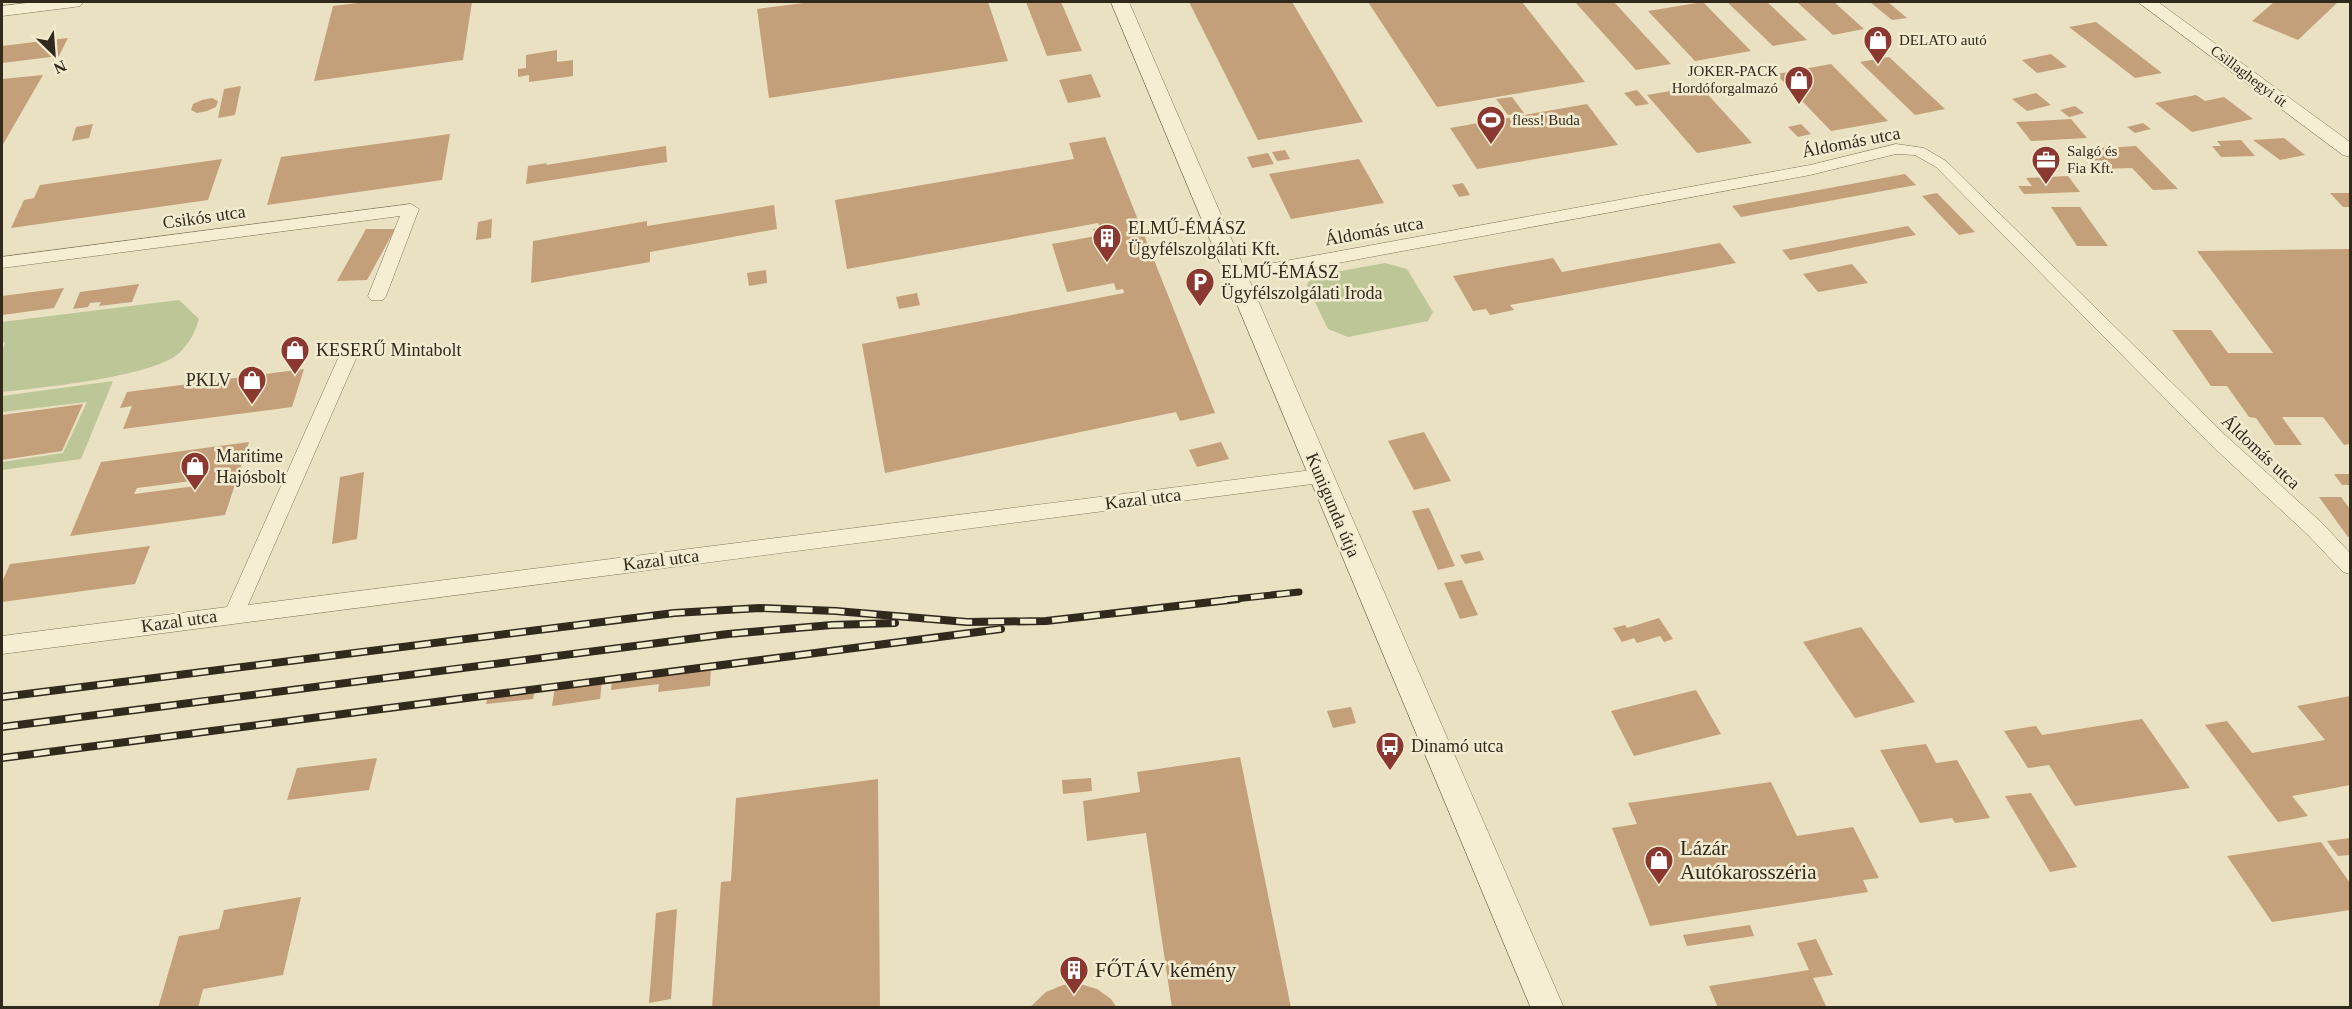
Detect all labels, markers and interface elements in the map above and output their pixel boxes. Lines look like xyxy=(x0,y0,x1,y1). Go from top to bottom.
north arrow xyxy=(24,24,84,84)
shop icon: DELATO autó xyxy=(1862,24,1894,66)
place label: DELATO autó xyxy=(1899,32,1987,48)
street label: Csillaghegyi út xyxy=(2208,42,2291,110)
text: N xyxy=(51,57,69,77)
place label: JOKER-PACK Hordóforgalmazó xyxy=(1672,63,1778,96)
shop icon: JOKER-PACK Hordóforgalmazó xyxy=(1783,64,1815,106)
sports icon: fless! Buda xyxy=(1475,104,1507,146)
place label: fless! Buda xyxy=(1512,112,1580,128)
street label: Áldomás utca xyxy=(1800,122,1902,161)
place label: Salgó és Fia Kft. xyxy=(2067,143,2118,176)
office icon: Salgó és Fia Kft. xyxy=(2030,144,2062,186)
street label: Csikós utca xyxy=(161,201,247,233)
street label: Áldomás utca xyxy=(1323,212,1425,249)
place label: ELMŰ-ÉMÁSZ Ügyfélszolgálati Kft. xyxy=(1128,217,1280,259)
building icon: ELMŰ-ÉMÁSZ Ügyfélszolgálati Kft. xyxy=(1091,222,1123,264)
place label: ELMŰ-ÉMÁSZ Ügyfélszolgálati Iroda xyxy=(1221,261,1382,303)
parking icon: ELMŰ-ÉMÁSZ Ügyfélszolgálati Iroda xyxy=(1184,266,1216,308)
shop icon: KESERŰ Mintabolt xyxy=(279,334,311,376)
place label: KESERŰ Mintabolt xyxy=(316,339,462,360)
shop icon: PKLV xyxy=(236,364,268,406)
place label: PKLV xyxy=(186,370,231,390)
street label: Áldomás utca xyxy=(2218,410,2305,493)
place label: Maritime Hajósbolt xyxy=(216,446,286,487)
shop icon: Maritime Hajósbolt xyxy=(179,450,211,492)
street label: Kunigunda útja xyxy=(1302,450,1364,560)
street label: Kazal utca xyxy=(1104,484,1182,514)
street label: Kazal utca xyxy=(622,545,700,575)
street label: Kazal utca xyxy=(140,606,218,636)
bus stop icon: Dinamó utca xyxy=(1374,730,1406,772)
place label: Dinamó utca xyxy=(1411,736,1503,756)
place label: Lázár Autókarosszéria xyxy=(1680,836,1817,884)
shop icon: Lázár Autókarosszéria xyxy=(1643,844,1675,886)
building icon: FŐTÁV kémény xyxy=(1058,954,1090,996)
place label: FŐTÁV kémény xyxy=(1095,958,1237,982)

